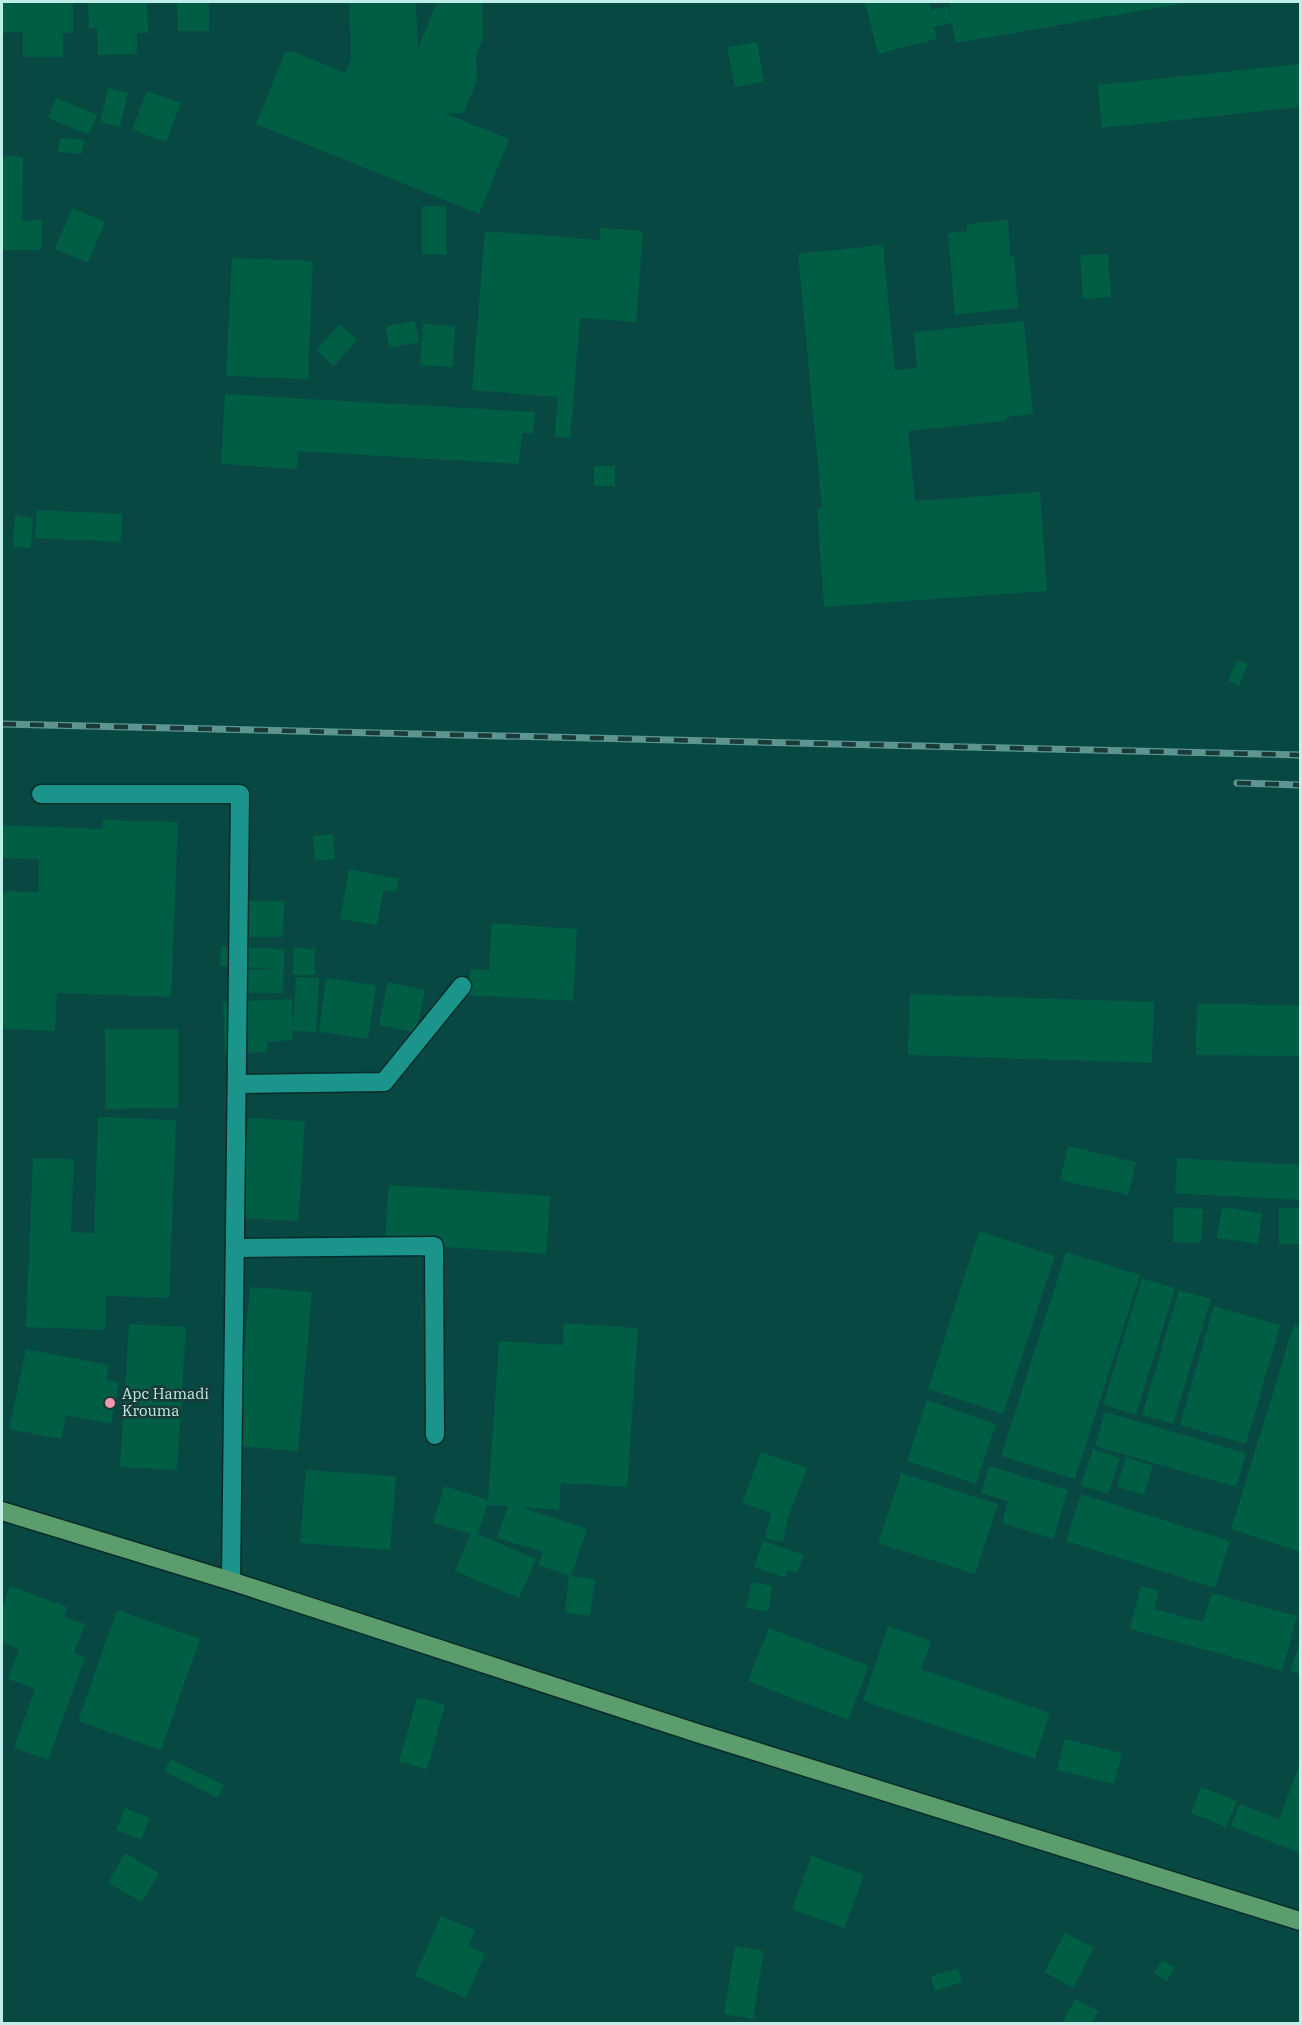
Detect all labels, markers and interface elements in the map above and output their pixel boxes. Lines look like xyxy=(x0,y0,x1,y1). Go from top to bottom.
place label: Apc Hamadi Krouma xyxy=(122,1384,209,1420)
marker: Apc Hamadi Krouma xyxy=(103,1396,117,1410)

